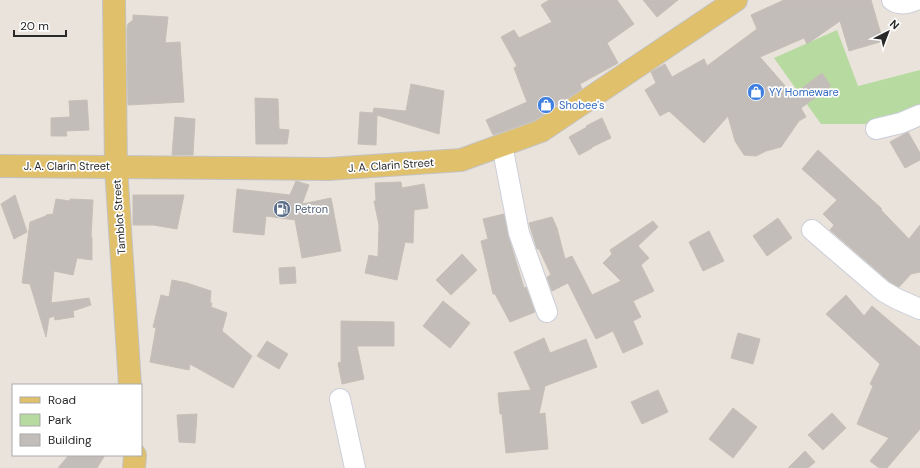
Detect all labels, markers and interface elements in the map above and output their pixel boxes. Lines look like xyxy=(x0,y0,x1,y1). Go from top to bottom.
scale bar xyxy=(14,12,66,38)
north arrow xyxy=(868,12,908,52)
text: N xyxy=(887,17,902,32)
text: 20 m xyxy=(20,18,49,34)
shop icon: YY Homeware xyxy=(746,82,766,102)
place label: YY Homeware xyxy=(769,85,839,99)
shop icon: Shobee's xyxy=(536,95,556,115)
place label: Shobee's xyxy=(559,98,604,112)
street label: J. A. Clarin Street xyxy=(347,155,435,175)
street label: J. A. Clarin Street xyxy=(24,159,110,173)
street label: Tamblot Street xyxy=(109,179,129,255)
fuel station icon: Petron xyxy=(272,199,292,219)
place label: Petron xyxy=(295,202,328,216)
legend xyxy=(12,384,142,456)
text: Road xyxy=(48,392,76,408)
text: Park xyxy=(48,412,72,428)
text: Building xyxy=(48,432,92,448)

